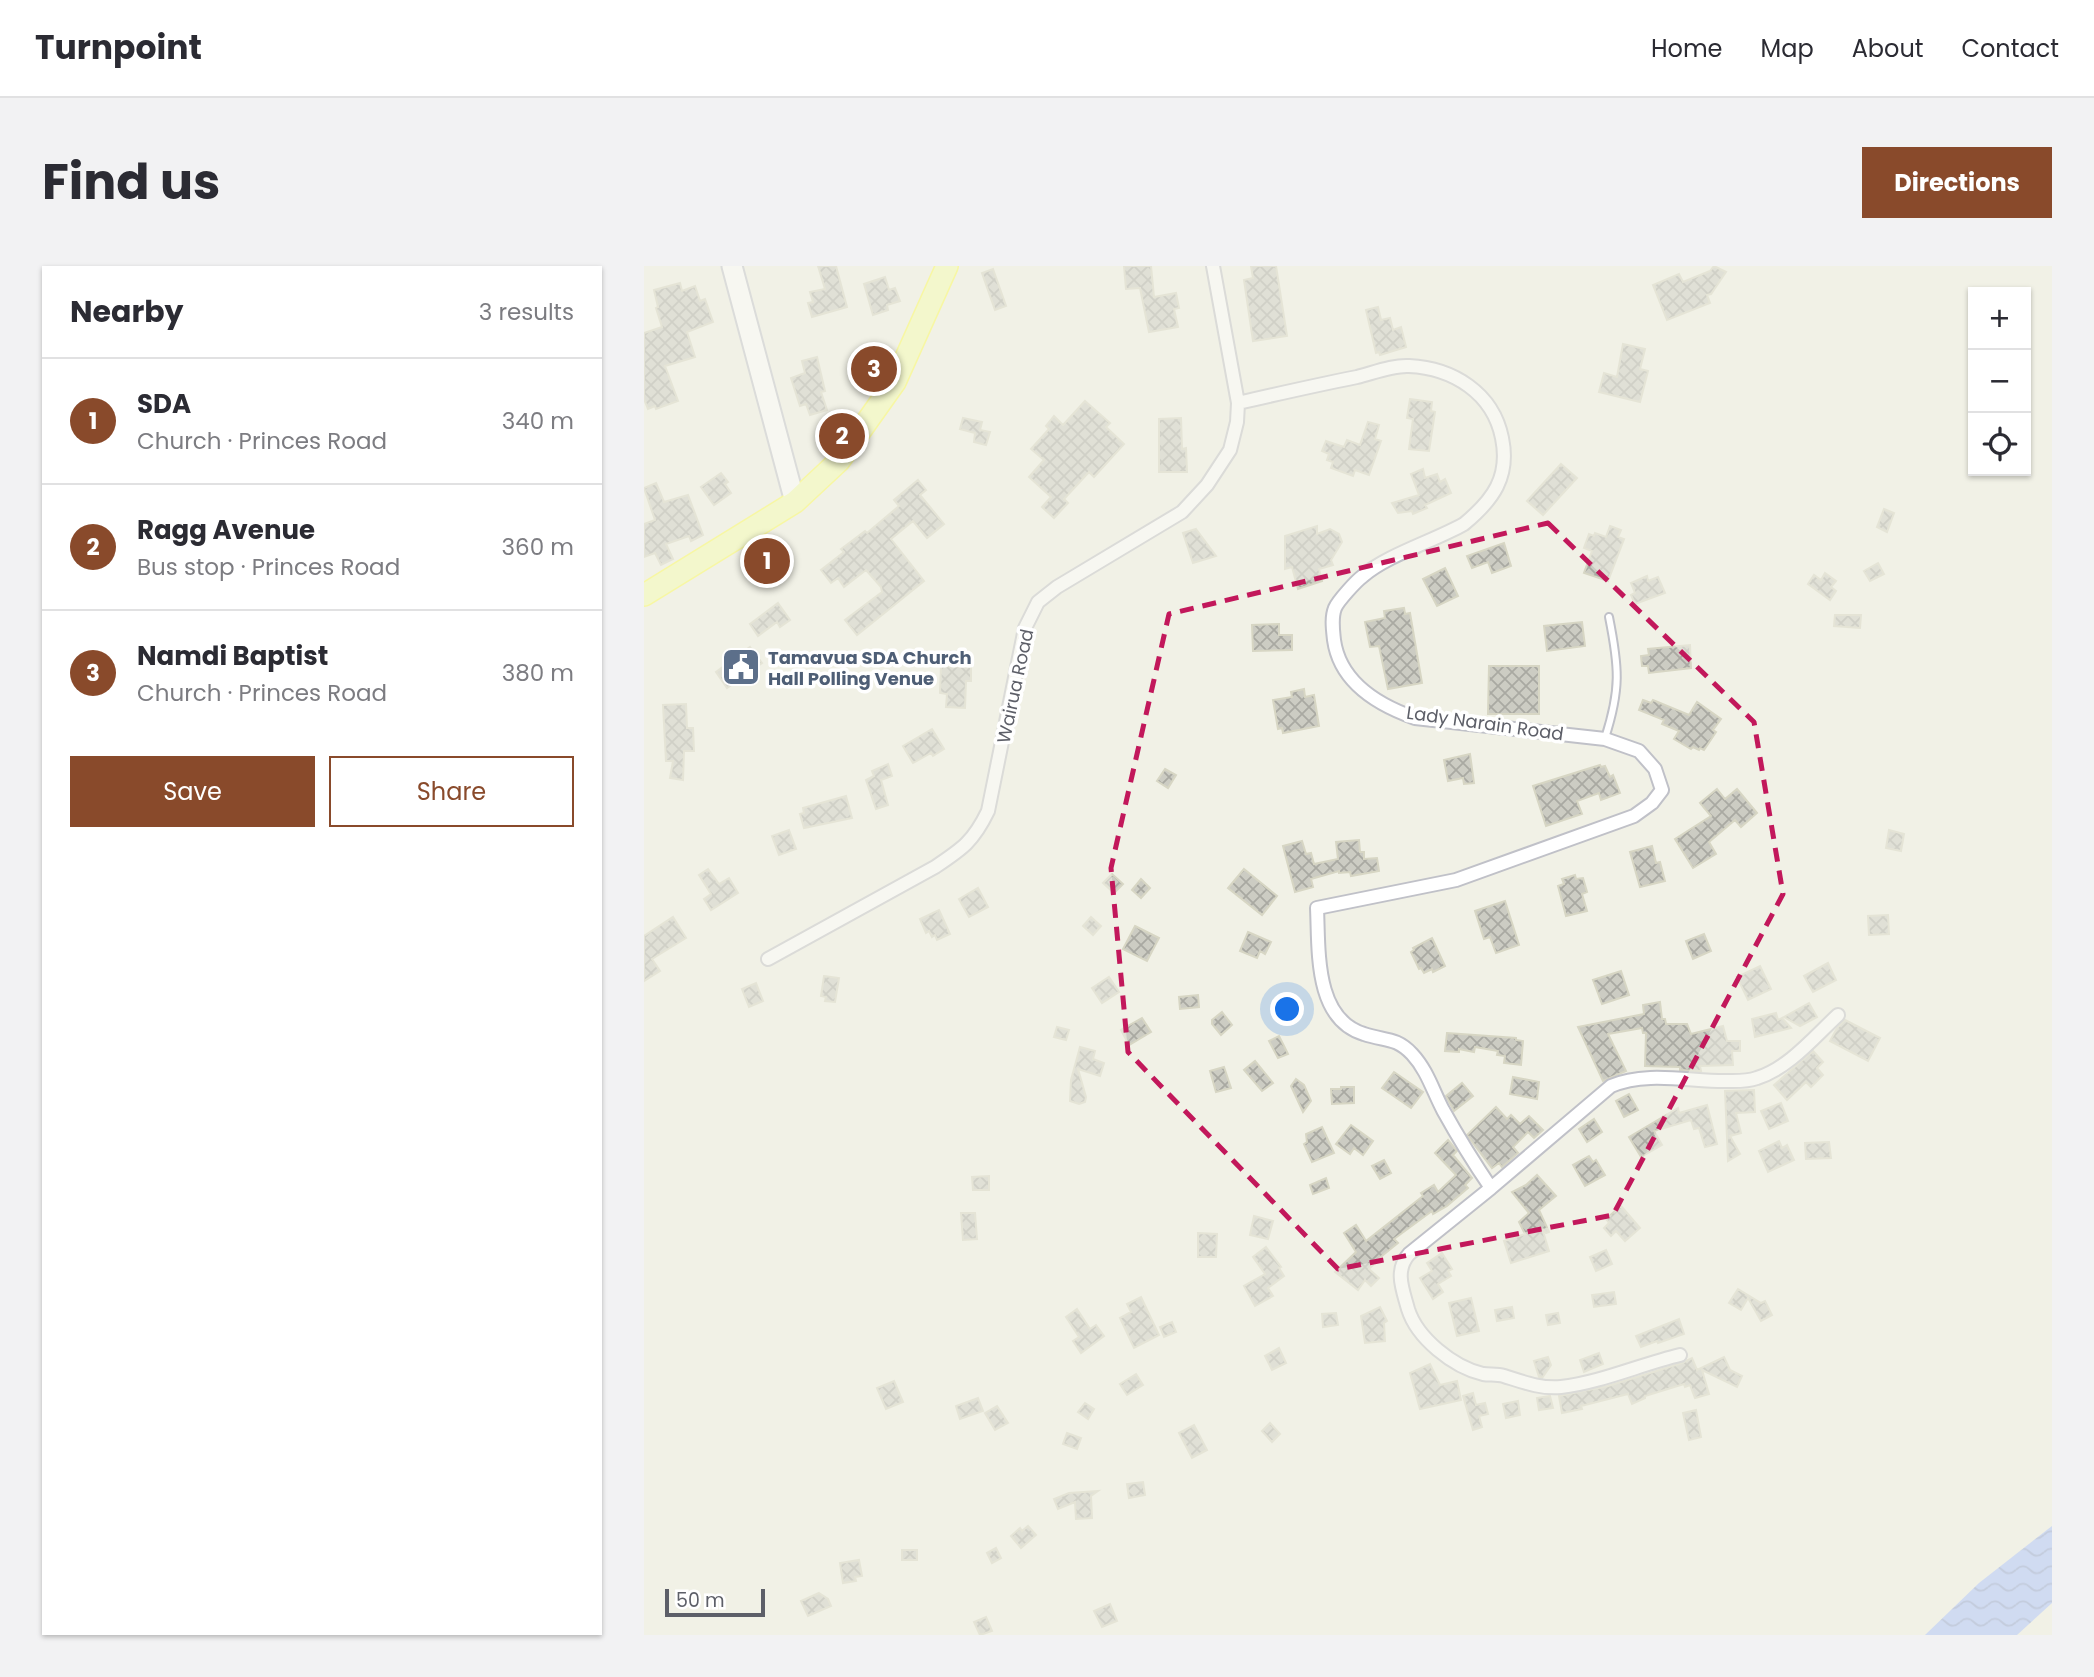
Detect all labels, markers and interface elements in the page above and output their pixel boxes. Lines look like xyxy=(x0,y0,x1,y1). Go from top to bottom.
text: Turnpoint xyxy=(35,24,202,71)
text: Home xyxy=(1651,32,1723,65)
text: Map xyxy=(1761,32,1814,65)
text: About xyxy=(1852,32,1923,65)
text: Contact xyxy=(1961,32,2059,65)
button: Directions xyxy=(1862,147,2052,218)
text: Find us xyxy=(42,148,220,216)
map controls xyxy=(1968,287,2031,476)
button: + xyxy=(1968,287,2031,350)
text: Nearby xyxy=(70,290,184,333)
text: 3 results xyxy=(479,296,574,328)
pin: 3 xyxy=(851,343,897,395)
button: − xyxy=(1968,350,2031,413)
text: SDA xyxy=(137,386,191,422)
text: 1 xyxy=(89,405,97,437)
text: 340 m xyxy=(502,405,574,437)
pin: 2 xyxy=(819,410,865,462)
button: locate xyxy=(1968,413,2031,476)
text: Church · Princes Road xyxy=(137,425,387,457)
text: Ragg Avenue xyxy=(137,512,315,548)
text: 2 xyxy=(86,531,100,563)
text: 360 m xyxy=(502,531,574,563)
pin: 1 xyxy=(744,535,790,587)
text: Bus stop · Princes Road xyxy=(137,551,400,583)
street label: Wairua Road xyxy=(991,627,1039,745)
text: Namdi Baptist xyxy=(137,638,328,674)
place label: Tamavua SDA Church Hall Polling Venue xyxy=(768,645,972,691)
public building icon: Tamavua SDA Church Hall Polling Venue xyxy=(720,646,762,688)
text: 3 xyxy=(86,657,100,689)
text: 380 m xyxy=(502,657,574,689)
text: Church · Princes Road xyxy=(137,677,387,709)
street label: Lady Narain Road xyxy=(1405,700,1565,746)
button: Save xyxy=(70,756,315,827)
button: Share xyxy=(329,756,574,827)
your location xyxy=(1270,992,1304,1026)
scale bar xyxy=(665,1586,765,1618)
text: 50 m xyxy=(676,1587,725,1614)

